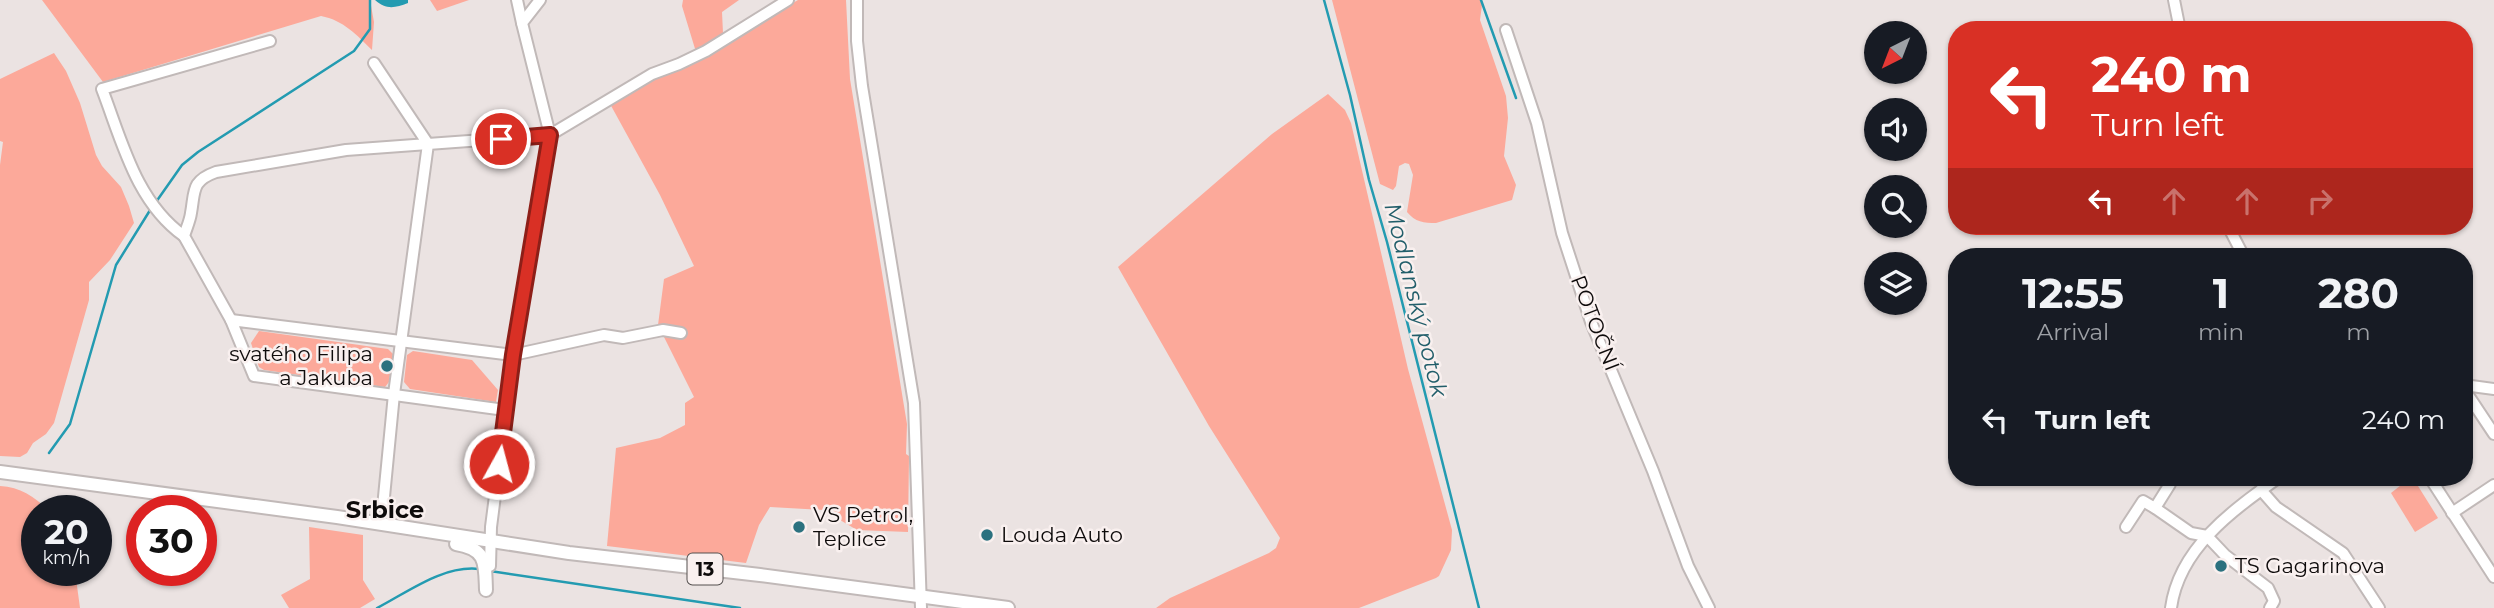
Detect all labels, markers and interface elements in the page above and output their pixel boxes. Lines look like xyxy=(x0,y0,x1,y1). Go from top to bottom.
north arrow xyxy=(1864,21,1927,84)
map controls xyxy=(1864,21,1927,315)
text: 240 m xyxy=(2091,45,2252,104)
icon: left xyxy=(1976,49,2067,140)
button: sound xyxy=(1864,98,1927,161)
text: Turn left xyxy=(2091,105,2225,144)
pin xyxy=(471,109,531,169)
icon: arrive xyxy=(482,120,520,158)
button: search xyxy=(1864,175,1927,238)
icon: left xyxy=(2082,182,2120,220)
icon: ahead xyxy=(2155,182,2193,220)
icon: ahead xyxy=(2228,182,2266,220)
icon: right xyxy=(2301,182,2339,220)
water label: Modlanský potok xyxy=(1378,200,1454,401)
button: layers xyxy=(1864,252,1927,315)
text: 12:55 xyxy=(2022,267,2124,319)
text: 1 xyxy=(2213,267,2229,319)
text: 280 xyxy=(2318,267,2399,319)
street label: POTOČNÍ xyxy=(1566,272,1625,375)
text: Arrival xyxy=(2037,318,2109,346)
text: min xyxy=(2198,318,2244,346)
text: m xyxy=(2346,318,2371,346)
place label: svatého Filipa a Jakuba xyxy=(229,341,373,390)
marker: svatého Filipa a Jakuba xyxy=(379,358,395,374)
icon: left xyxy=(1976,401,2014,439)
text: Turn left xyxy=(2035,404,2151,436)
text: 240 m xyxy=(2362,404,2445,436)
position arrow xyxy=(462,427,536,501)
speed limit sign: 30 xyxy=(126,495,217,586)
district label: Srbice xyxy=(346,495,424,524)
place label: VS Petrol, Teplice xyxy=(813,502,913,551)
text: 20 xyxy=(44,510,89,553)
marker: VS Petrol, Teplice xyxy=(791,519,807,535)
place label: Louda Auto xyxy=(1001,522,1123,547)
marker: Louda Auto xyxy=(979,527,995,543)
text: km/h xyxy=(42,547,91,569)
place label: TS Gagarinova xyxy=(2235,553,2385,578)
road number: 13 xyxy=(688,554,722,584)
marker: TS Gagarinova xyxy=(2213,558,2229,574)

